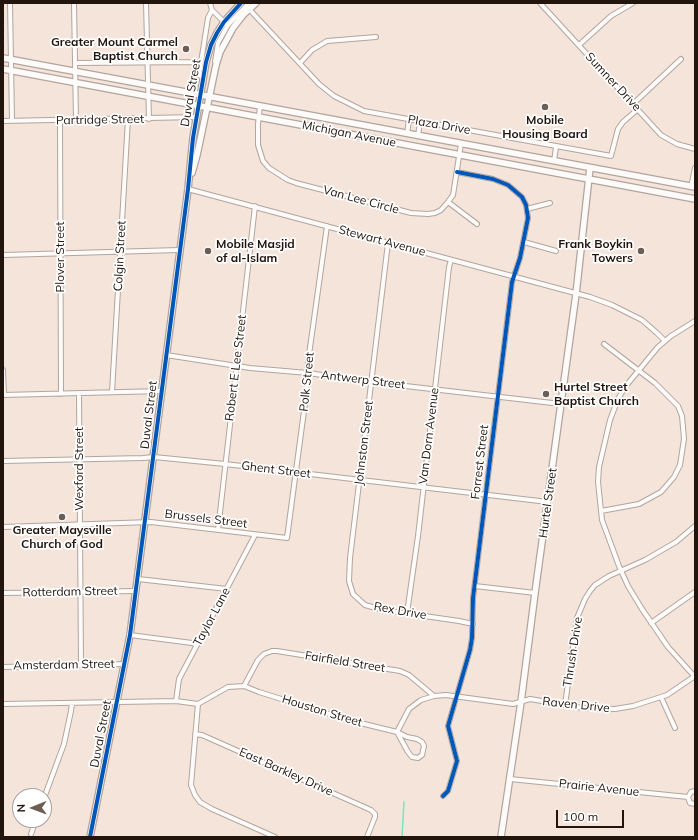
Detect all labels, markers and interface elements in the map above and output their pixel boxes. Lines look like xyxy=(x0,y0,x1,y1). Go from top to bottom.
place label: Greater Mount Carmel Baptist Church xyxy=(51,35,178,63)
marker: Greater Mount Carmel Baptist Church xyxy=(181,44,191,54)
street label: Sumner Drive xyxy=(582,50,644,114)
street label: Duval Street xyxy=(178,58,204,128)
marker: Mobile Housing Board xyxy=(540,102,550,112)
street label: Partridge Street xyxy=(56,112,144,128)
street label: Plaza Drive xyxy=(407,112,471,138)
place label: Mobile Housing Board xyxy=(502,113,588,141)
street label: Michigan Avenue xyxy=(301,118,397,150)
street label: Van Lee Circle xyxy=(321,183,401,217)
street label: Colgin Street xyxy=(111,220,129,292)
street label: Plover Street xyxy=(53,222,67,292)
street label: Stewart Avenue xyxy=(337,222,427,260)
place label: Mobile Masjid of al-Islam xyxy=(216,237,295,265)
place label: Frank Boykin Towers xyxy=(558,237,633,265)
marker: Mobile Masjid of al-Islam xyxy=(203,246,213,256)
marker: Frank Boykin Towers xyxy=(636,246,646,256)
street label: Robert E Lee Street xyxy=(222,314,250,422)
street label: Polk Street xyxy=(297,352,317,412)
street label: Antwerp Street xyxy=(320,368,406,392)
street label: Duval Street xyxy=(138,380,160,450)
place label: Hurtel Street Baptist Church xyxy=(554,380,639,408)
street label: Van Dorn Avenue xyxy=(416,387,442,485)
marker: Hurtel Street Baptist Church xyxy=(541,389,551,399)
street label: Johnston Street xyxy=(352,400,376,486)
street label: Forrest Street xyxy=(468,424,492,500)
street label: Wexford Street xyxy=(72,427,86,511)
street label: Ghent Street xyxy=(240,459,312,481)
street label: Hurtel Street xyxy=(536,467,560,539)
street label: Brussels Street xyxy=(164,507,248,531)
marker: Greater Maysville Church of God xyxy=(57,512,67,522)
place label: Greater Maysville Church of God xyxy=(12,523,112,551)
street label: Rotterdam Street xyxy=(22,584,118,600)
street label: Taylor Lane xyxy=(191,585,233,649)
street label: Rex Drive xyxy=(373,599,427,623)
street label: Thrush Drive xyxy=(560,616,586,688)
street label: Fairfield Street xyxy=(304,649,386,675)
street label: Amsterdam Street xyxy=(13,657,115,673)
street label: Houston Street xyxy=(280,692,364,730)
street label: Raven Drive xyxy=(542,694,610,716)
street label: Duval Street xyxy=(87,699,115,769)
street label: East Barkley Drive xyxy=(237,745,335,799)
street label: Prairie Avenue xyxy=(558,777,640,799)
north arrow xyxy=(12,788,52,828)
scale bar xyxy=(558,802,626,828)
text: N xyxy=(14,804,28,812)
text: 100 m xyxy=(563,809,598,824)

